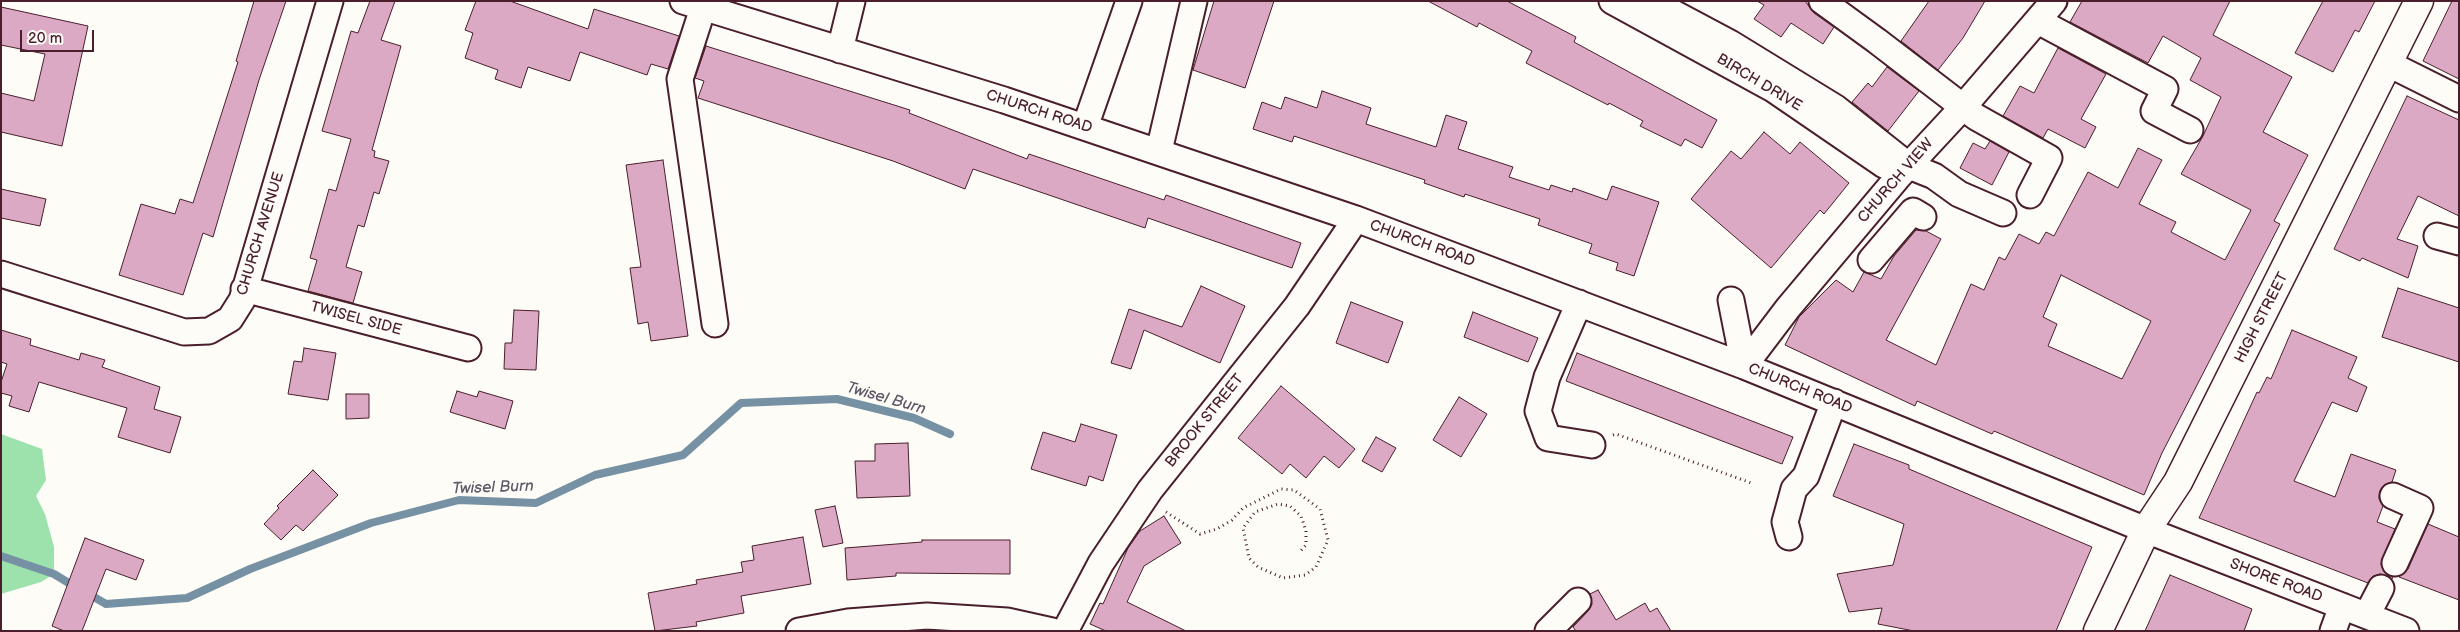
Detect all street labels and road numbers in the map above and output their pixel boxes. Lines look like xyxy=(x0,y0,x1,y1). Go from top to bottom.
street label: BIRCH DRIVE xyxy=(1713,50,1805,116)
street label: CHURCH ROAD xyxy=(984,86,1094,138)
street label: CHURCH VIEW xyxy=(1854,135,1938,227)
street label: CHURCH AVENUE xyxy=(234,170,288,298)
street label: CHURCH ROAD xyxy=(1367,217,1477,271)
street label: HIGH STREET xyxy=(2231,270,2293,366)
street label: TWISEL SIDE xyxy=(309,298,403,340)
street label: CHURCH ROAD xyxy=(1745,360,1855,418)
street label: BROOK STREET xyxy=(1162,371,1248,471)
street label: SHORE ROAD xyxy=(2227,555,2325,607)

